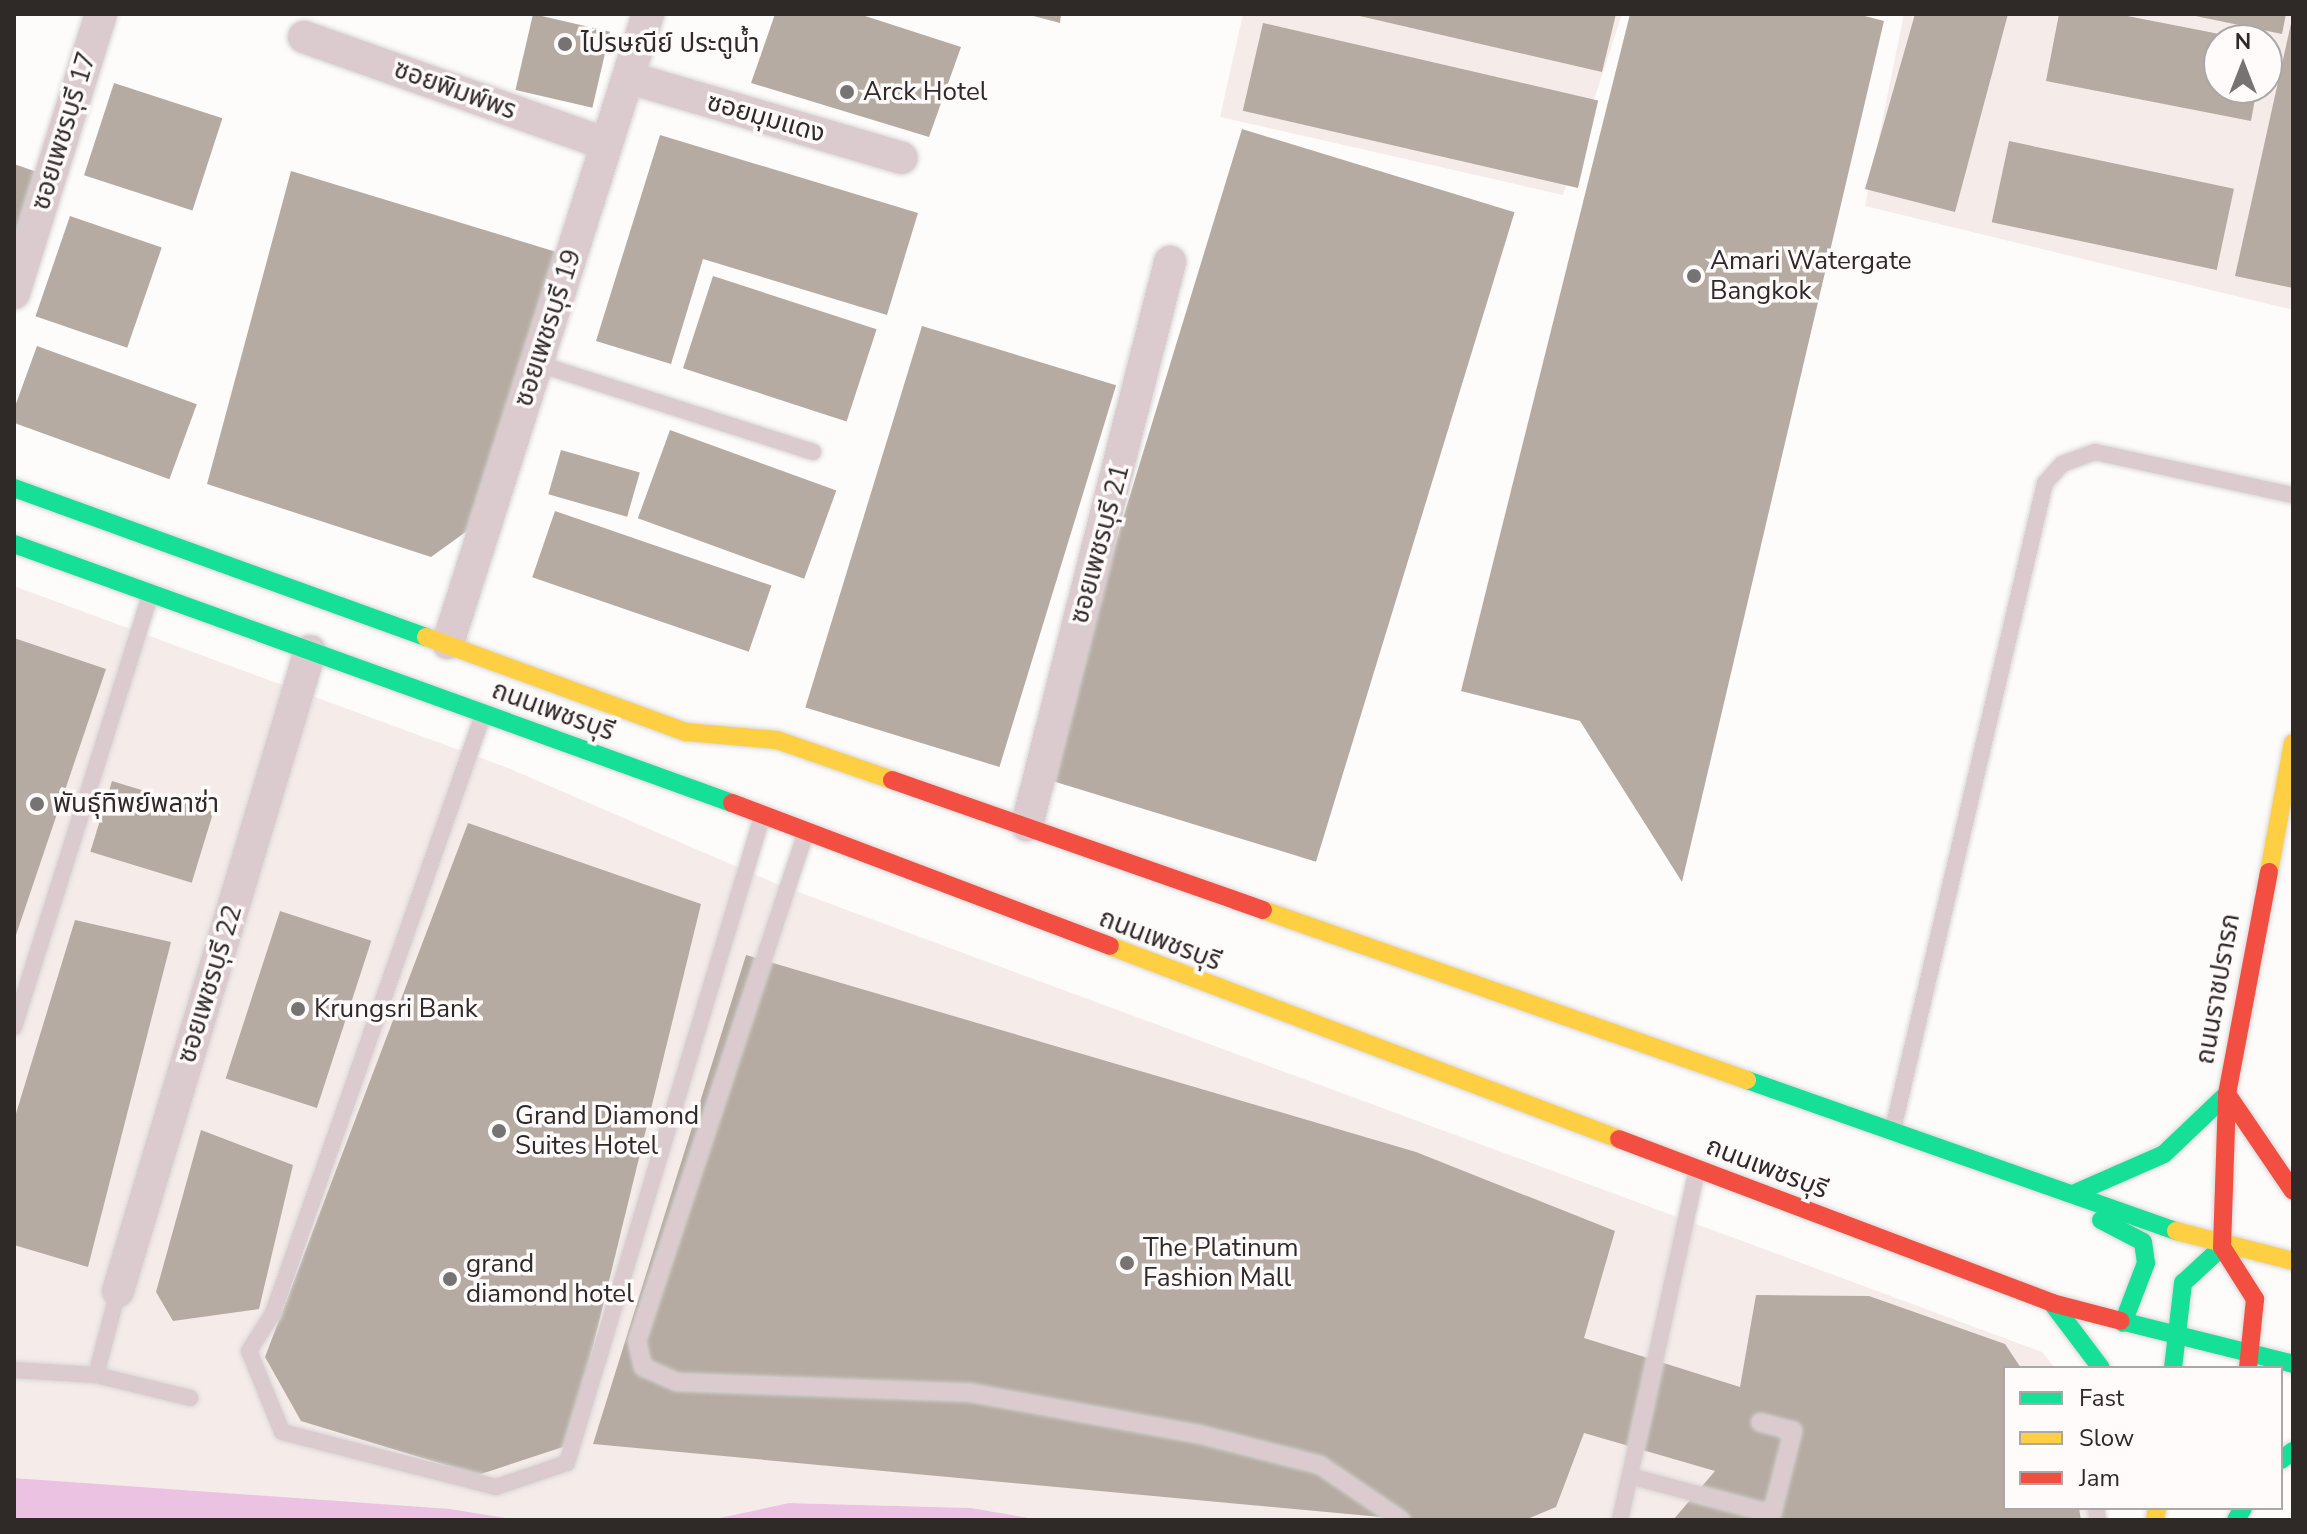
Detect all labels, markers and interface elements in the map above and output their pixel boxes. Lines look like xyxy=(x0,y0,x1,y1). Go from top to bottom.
north arrow xyxy=(2203,24,2283,104)
text: N xyxy=(2235,27,2251,57)
place label: ไปรษณีย์ ประตูน้ำ xyxy=(581,28,760,60)
marker: ไปรษณีย์ ประตูน้ำ xyxy=(556,35,574,53)
street label: ซอยเพชรบุรี 17 xyxy=(25,48,103,214)
street label: ซอยพิมพ์พร xyxy=(390,54,520,126)
place label: Arck Hotel xyxy=(863,76,987,108)
marker: Arck Hotel xyxy=(838,83,856,101)
street label: ซอยมุมแดง xyxy=(703,86,829,150)
place label: Amari Watergate Bangkok xyxy=(1710,245,1912,306)
street label: ซอยเพชรบุรี 19 xyxy=(508,246,588,410)
marker: Amari Watergate Bangkok xyxy=(1685,267,1703,285)
street label: ซอยเพชรบุรี 21 xyxy=(1064,461,1136,627)
street label: ถนนเพชรบุรี xyxy=(487,674,619,748)
place label: พันธุ์ทิพย์พลาซ่า xyxy=(53,788,219,820)
marker: พันธุ์ทิพย์พลาซ่า xyxy=(28,795,46,813)
street label: ซอยเพชรบุรี 22 xyxy=(171,901,249,1067)
street label: ถนนเพชรบุรี xyxy=(1095,902,1225,978)
street label: ถนนราชปรารภ xyxy=(2189,911,2247,1067)
place label: Krungsri Bank xyxy=(314,993,478,1025)
marker: Krungsri Bank xyxy=(289,1000,307,1018)
place label: Grand Diamond Suites Hotel xyxy=(515,1100,699,1162)
marker: Grand Diamond Suites Hotel xyxy=(490,1122,508,1140)
street label: ถนนเพชรบุรี xyxy=(1702,1130,1832,1206)
place label: The Platinum Fashion Mall xyxy=(1143,1232,1299,1294)
place label: grand diamond hotel xyxy=(466,1248,634,1310)
marker: The Platinum Fashion Mall xyxy=(1118,1254,1136,1272)
marker: grand diamond hotel xyxy=(441,1270,459,1288)
legend xyxy=(2003,1366,2283,1510)
text: Fast xyxy=(2079,1382,2124,1414)
text: Slow xyxy=(2079,1422,2134,1454)
text: Jam xyxy=(2079,1462,2120,1494)

